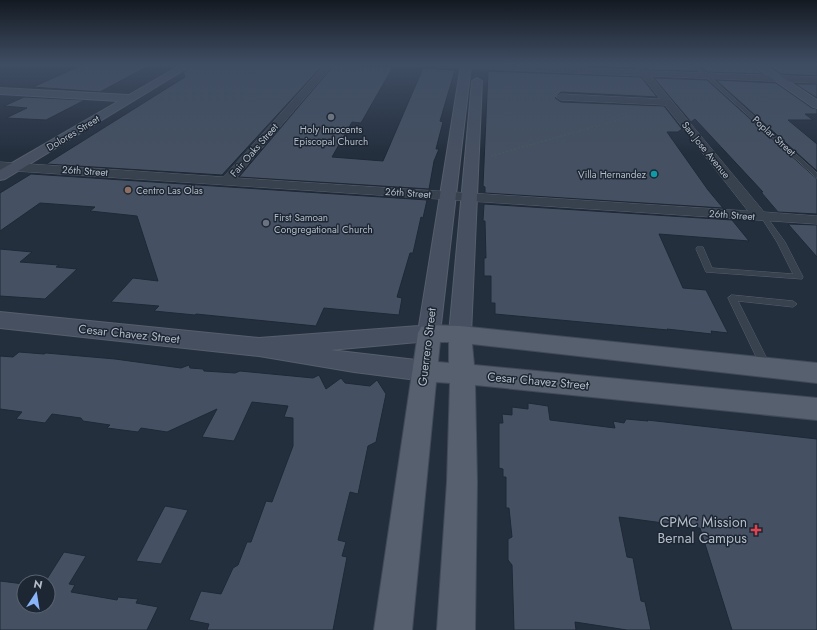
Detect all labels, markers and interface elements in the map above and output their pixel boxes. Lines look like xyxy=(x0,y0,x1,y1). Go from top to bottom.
street label: Dolores Street xyxy=(44,111,103,155)
marker: Holy Innocents Episcopal Church xyxy=(326,112,336,122)
street label: Poplar Street xyxy=(749,112,799,160)
street label: San Jose Avenue xyxy=(678,118,734,182)
street label: Fair Oaks Street xyxy=(227,120,282,180)
place label: Holy Innocents Episcopal Church xyxy=(294,122,368,149)
street label: 26th Street xyxy=(62,162,109,180)
place label: Villa Hernandez xyxy=(578,167,646,182)
marker: Villa Hernandez xyxy=(649,169,659,179)
place label: Centro Las Olas xyxy=(136,183,203,198)
street label: 26th Street xyxy=(385,184,432,202)
marker: Centro Las Olas xyxy=(123,185,133,195)
street label: 26th Street xyxy=(709,206,756,224)
place label: First Samoan Congregational Church xyxy=(274,210,373,237)
marker: First Samoan Congregational Church xyxy=(261,218,271,228)
street label: Guerrero Street xyxy=(413,307,441,387)
street label: Cesar Chavez Street xyxy=(77,320,181,348)
street label: Cesar Chavez Street xyxy=(487,368,590,394)
place label: CPMC Mission Bernal Campus xyxy=(657,512,747,548)
marker: CPMC Mission Bernal Campus xyxy=(750,524,762,536)
north arrow xyxy=(16,574,56,614)
text: N xyxy=(32,575,44,593)

